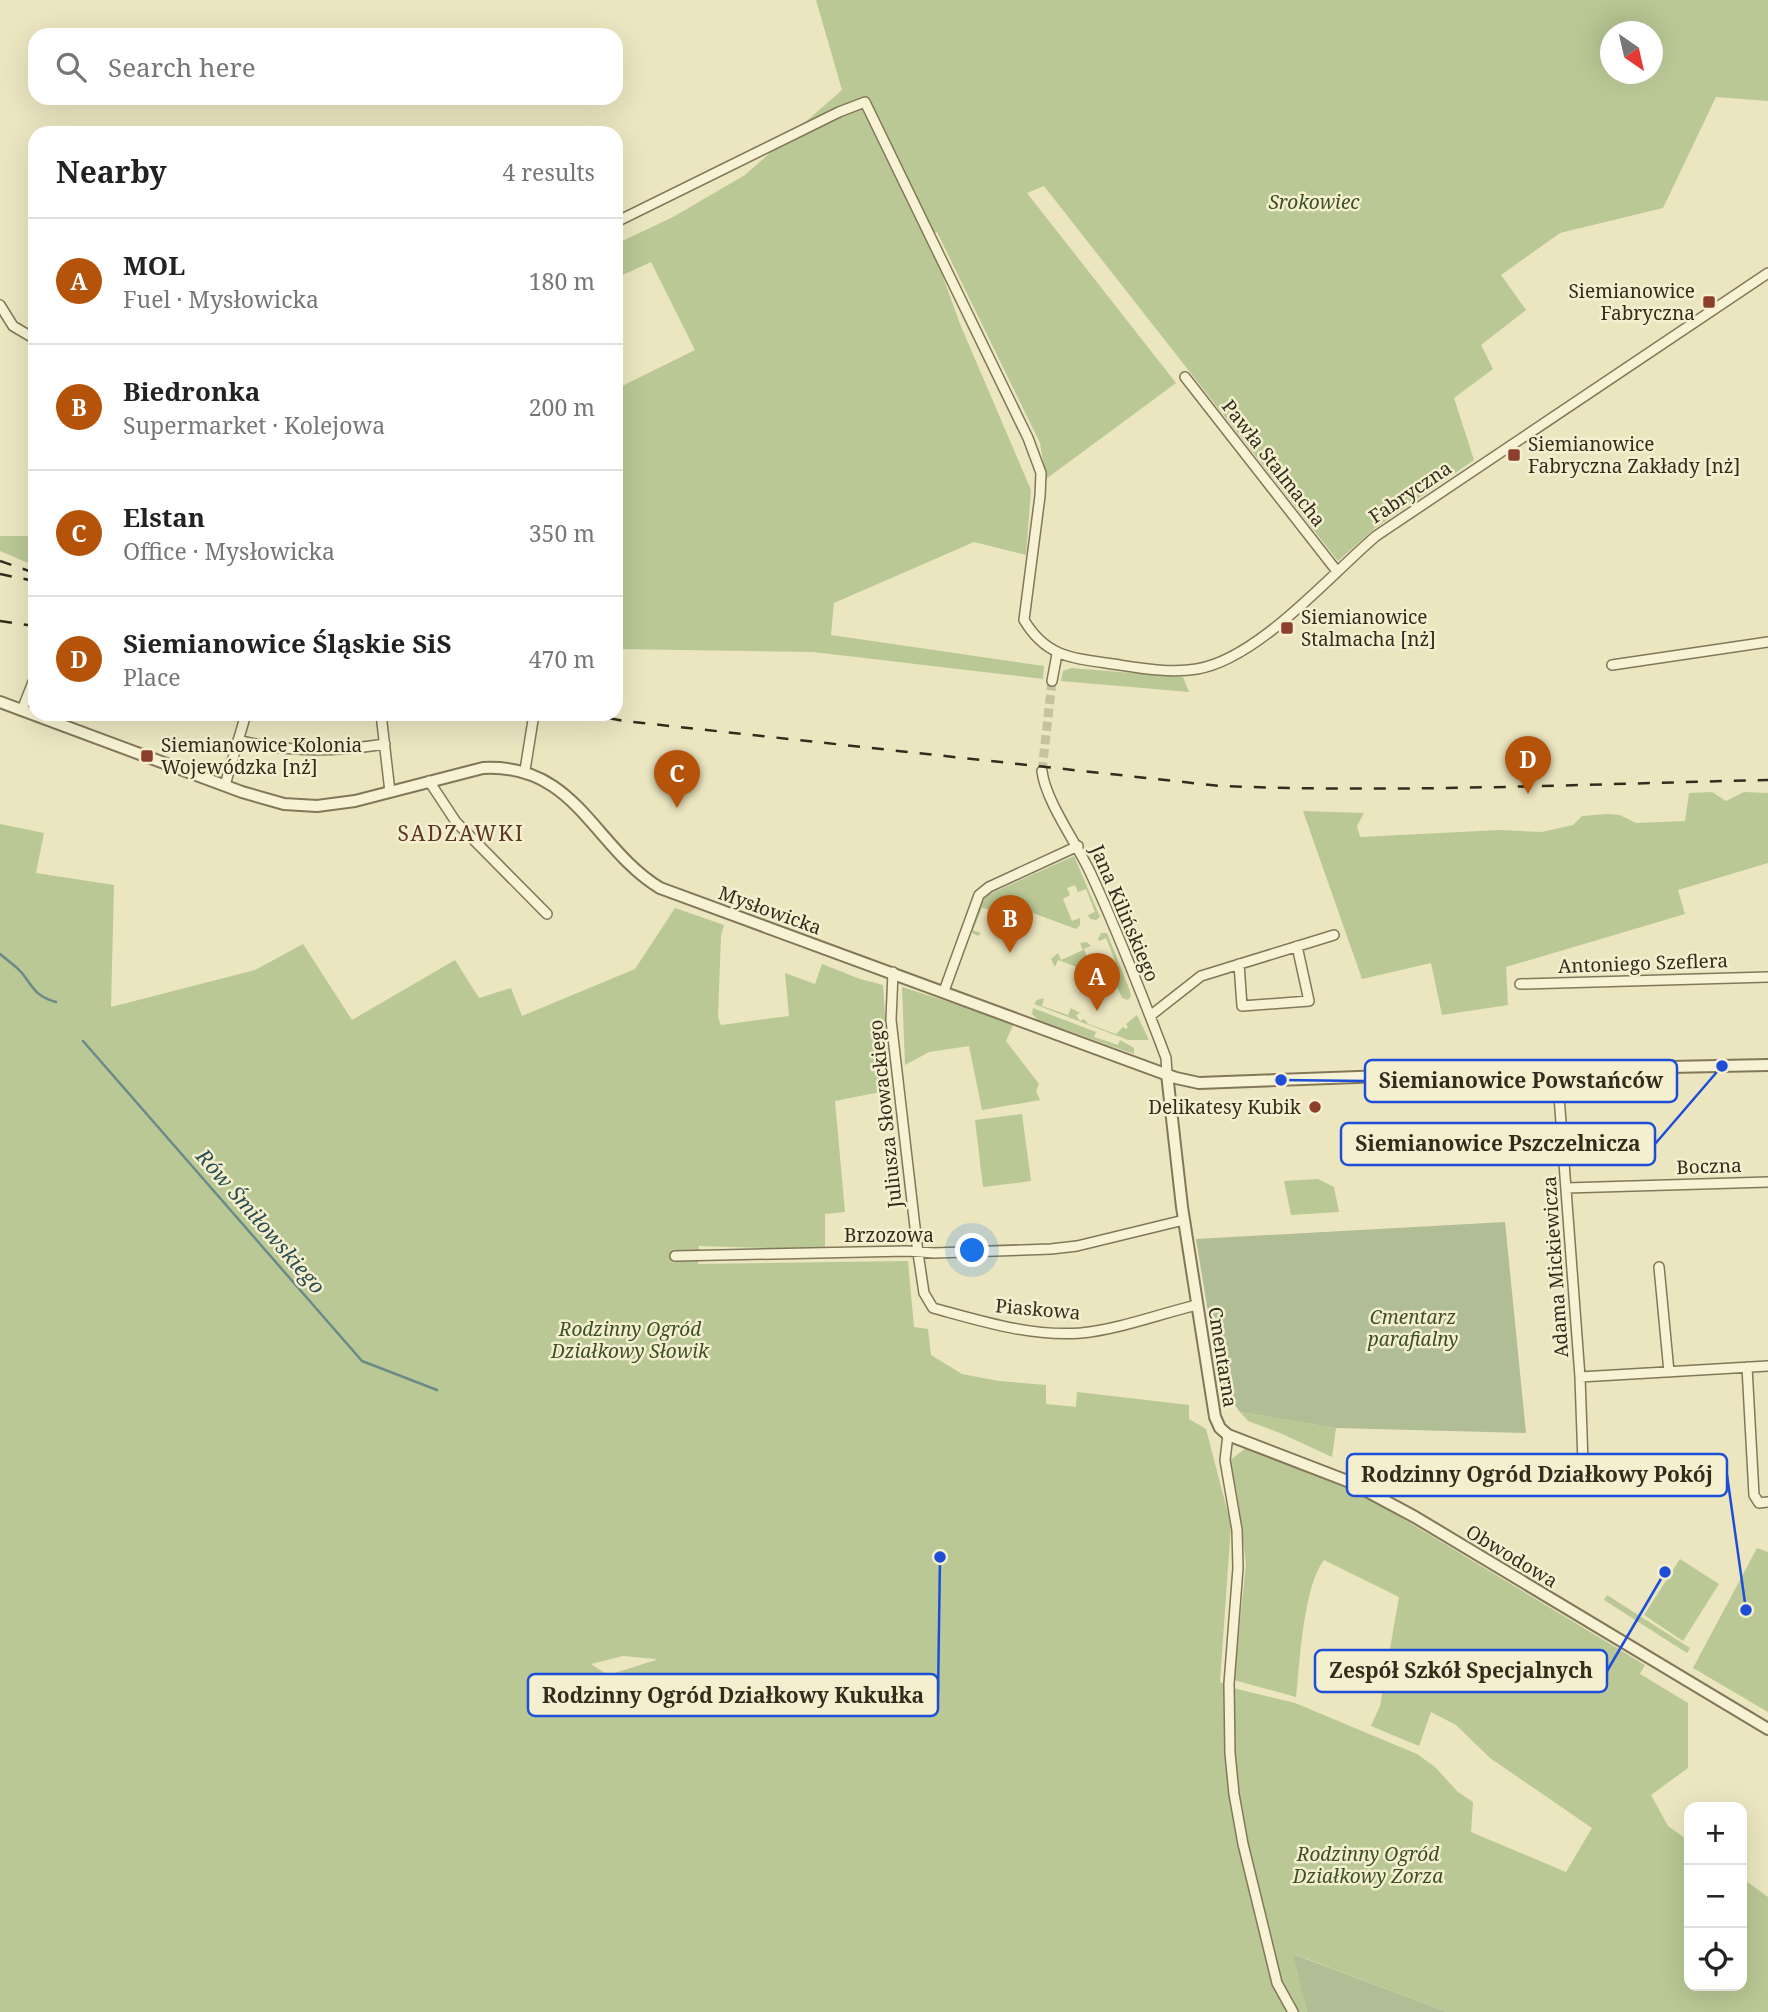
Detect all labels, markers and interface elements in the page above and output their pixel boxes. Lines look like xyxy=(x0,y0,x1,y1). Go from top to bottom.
north arrow xyxy=(1600,21,1663,84)
search box xyxy=(28,28,623,105)
icon: search xyxy=(52,48,90,86)
text: Search here xyxy=(108,49,256,85)
text: Nearby xyxy=(56,151,167,192)
text: 4 results xyxy=(502,156,595,188)
park label: Srokowiec xyxy=(1268,189,1360,215)
text: MOL xyxy=(123,247,185,283)
text: A xyxy=(70,265,88,297)
text: 180 m xyxy=(529,265,595,297)
place label: Siemianowice Fabryczna xyxy=(1568,278,1695,326)
text: Fuel · Mysłowicka xyxy=(123,283,319,315)
marker: Siemianowice Fabryczna xyxy=(1701,294,1717,310)
text: Biedronka xyxy=(123,373,260,409)
text: B xyxy=(71,391,87,423)
text: 200 m xyxy=(529,391,595,423)
street label: Pawła Stalmacha xyxy=(1216,394,1332,532)
text: Supermarket · Kolejowa xyxy=(123,409,385,441)
place label: Siemianowice Fabryczna Zakłady [nż] xyxy=(1528,431,1740,479)
marker: Siemianowice Fabryczna Zakłady [nż] xyxy=(1506,447,1522,463)
street label: Fabryczna xyxy=(1364,455,1456,529)
text: Elstan xyxy=(123,499,205,535)
text: C xyxy=(71,517,87,549)
text: 350 m xyxy=(529,517,595,549)
text: Office · Mysłowicka xyxy=(123,535,335,567)
place label: Siemianowice Stalmacha [nż] xyxy=(1301,604,1436,652)
marker: Siemianowice Stalmacha [nż] xyxy=(1279,620,1295,636)
text: Siemianowice Śląskie SiS xyxy=(123,625,451,661)
text: D xyxy=(70,643,88,675)
text: 470 m xyxy=(529,643,595,675)
text: Place xyxy=(123,661,181,693)
place label: Siemianowice Kolonia Wojewódzka [nż] xyxy=(161,732,362,780)
pin: D xyxy=(1505,736,1551,794)
marker: Siemianowice Kolonia Wojewódzka [nż] xyxy=(139,748,155,764)
pin: C xyxy=(654,750,700,808)
district label: SADZAWKI xyxy=(397,819,525,847)
street label: Jana Kilińskiego xyxy=(1084,840,1166,985)
street label: Mysłowicka xyxy=(715,879,825,941)
pin: B xyxy=(987,895,1033,953)
street label: Antoniego Szeflera xyxy=(1558,947,1728,979)
pin: A xyxy=(1074,953,1120,1011)
street label: Juliusza Słowackiego xyxy=(862,1019,908,1210)
callout: Siemianowice Powstańców xyxy=(1365,1060,1677,1102)
text: Siemianowice Powstańców xyxy=(1379,1066,1663,1094)
place label: Delikatesy Kubik xyxy=(1148,1094,1302,1120)
marker: Delikatesy Kubik xyxy=(1307,1099,1323,1115)
callout: Siemianowice Pszczelnicza xyxy=(1341,1123,1655,1165)
text: Siemianowice Pszczelnicza xyxy=(1355,1129,1641,1157)
water label: Rów Śmiłowskiego xyxy=(190,1142,332,1299)
street label: Boczna xyxy=(1676,1152,1742,1180)
street label: Adama Mickiewicza xyxy=(1536,1175,1574,1359)
street label: Brzozowa xyxy=(844,1222,934,1248)
your location xyxy=(955,1233,989,1267)
street label: Piaskowa xyxy=(994,1292,1082,1326)
park label: Cmentarz parafialny xyxy=(1367,1304,1458,1352)
street label: Cmentarna xyxy=(1202,1305,1244,1409)
park label: Rodzinny Ogród Działkowy Słowik xyxy=(550,1316,710,1364)
callout: Rodzinny Ogród Działkowy Pokój xyxy=(1347,1454,1727,1496)
text: Rodzinny Ogród Działkowy Pokój xyxy=(1361,1460,1713,1488)
street label: Obwodowa xyxy=(1461,1518,1563,1594)
callout: Zespół Szkół Specjalnych xyxy=(1315,1650,1607,1692)
text: Zespół Szkół Specjalnych xyxy=(1329,1656,1593,1684)
callout: Rodzinny Ogród Działkowy Kukułka xyxy=(528,1674,938,1716)
text: Rodzinny Ogród Działkowy Kukułka xyxy=(542,1681,924,1709)
map controls xyxy=(1684,1802,1747,1991)
button: + xyxy=(1684,1802,1747,1865)
park label: Rodzinny Ogród Działkowy Zorza xyxy=(1292,1841,1443,1889)
button: − xyxy=(1684,1865,1747,1928)
button: locate xyxy=(1684,1928,1747,1991)

